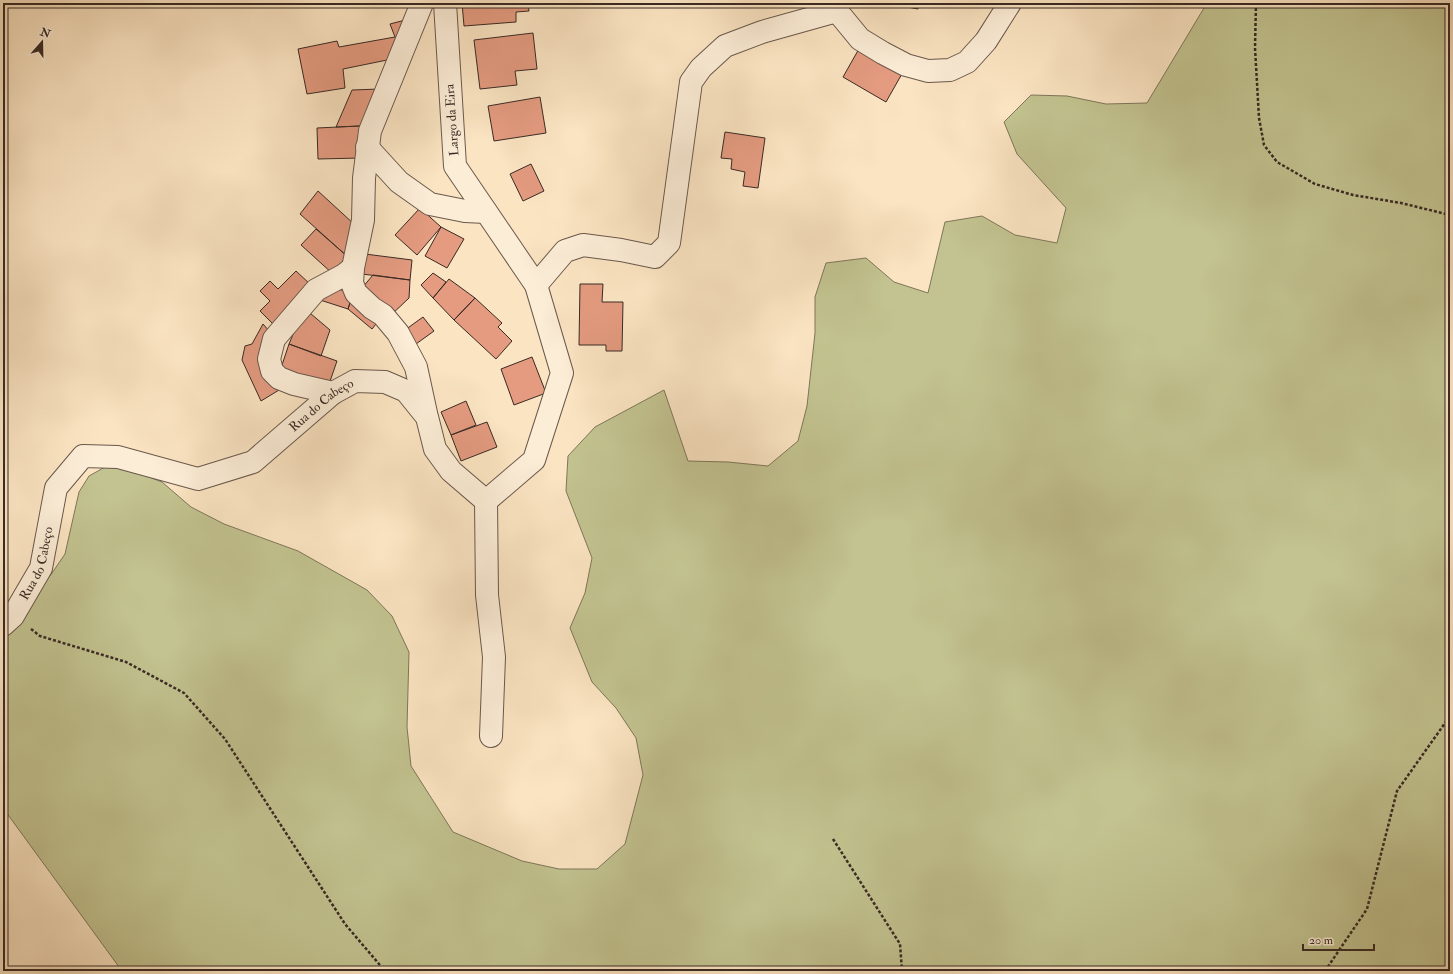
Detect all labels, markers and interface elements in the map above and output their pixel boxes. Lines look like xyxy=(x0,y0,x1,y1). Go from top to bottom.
north arrow xyxy=(22,22,62,62)
text: N xyxy=(37,25,53,41)
street label: Largo da Eira xyxy=(441,83,463,157)
street label: Rua do Cabeço xyxy=(286,375,356,435)
street label: Rua do Cabeço xyxy=(16,525,57,603)
scale bar xyxy=(1303,926,1374,952)
text: 20 m xyxy=(1309,933,1334,948)

